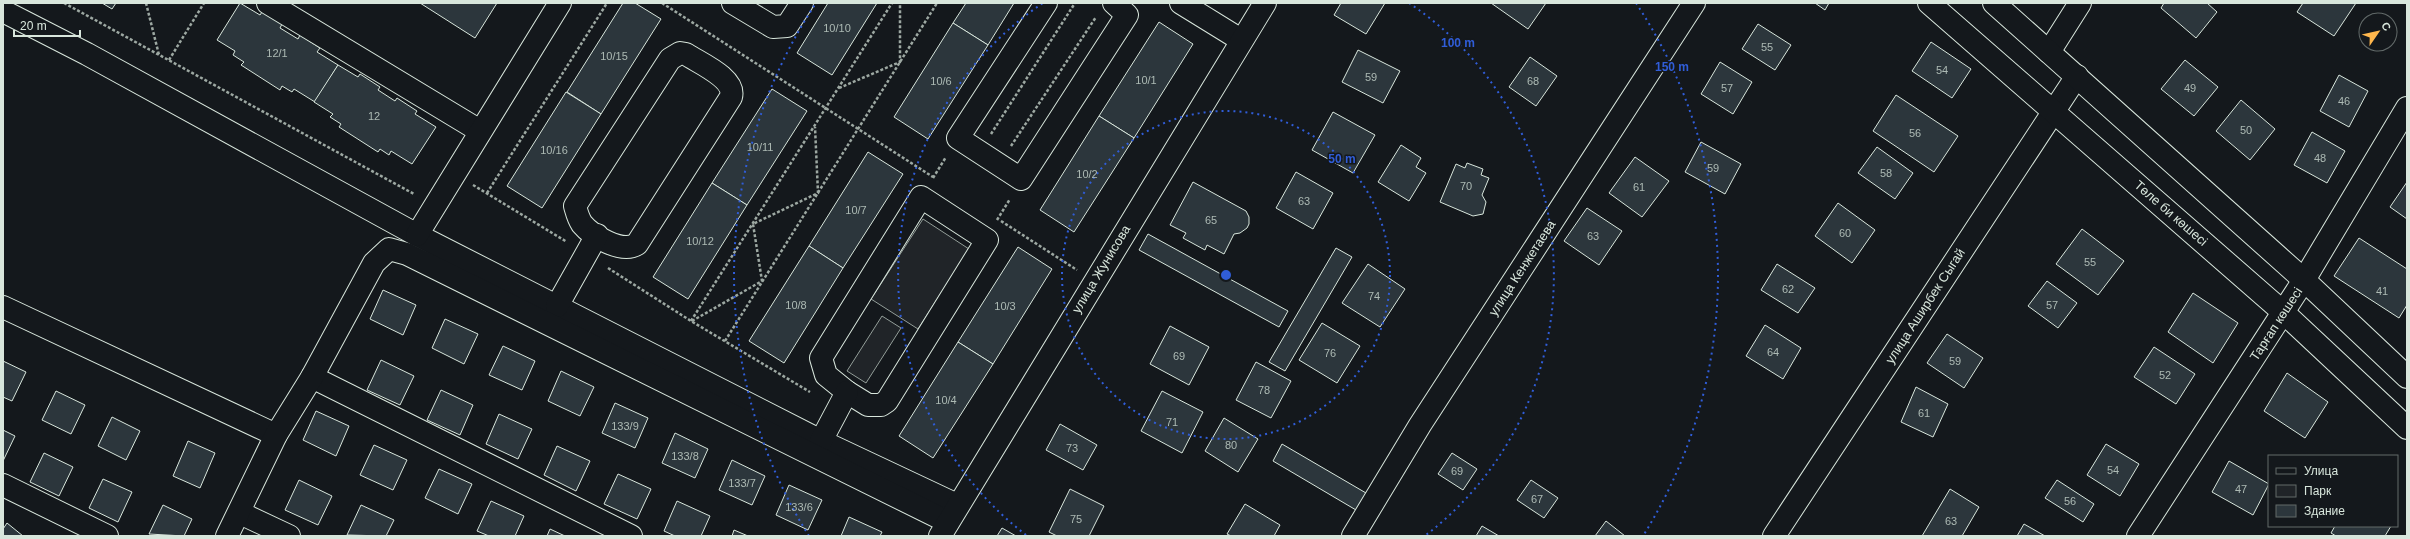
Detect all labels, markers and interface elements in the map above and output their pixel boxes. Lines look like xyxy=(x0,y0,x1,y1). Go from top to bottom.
scale bar xyxy=(14,12,80,38)
north arrow xyxy=(2358,12,2398,52)
text: 20 m xyxy=(20,19,47,33)
text: С xyxy=(2379,20,2394,33)
house number: 10/10 xyxy=(823,22,851,34)
text: 100 m xyxy=(1441,36,1475,50)
house number: 55 xyxy=(1761,41,1773,53)
house number: 12/1 xyxy=(266,47,288,59)
house number: 10/15 xyxy=(600,50,628,62)
text: 150 m xyxy=(1655,60,1689,74)
house number: 54 xyxy=(1936,64,1948,76)
house number: 59 xyxy=(1365,71,1377,83)
house number: 10/1 xyxy=(1135,74,1157,86)
house number: 10/6 xyxy=(930,75,952,87)
house number: 68 xyxy=(1527,75,1539,87)
house number: 57 xyxy=(1721,82,1733,94)
house number: 49 xyxy=(2184,82,2196,94)
house number: 46 xyxy=(2338,95,2350,107)
house number: 12 xyxy=(368,110,380,122)
house number: 50 xyxy=(2240,124,2252,136)
house number: 56 xyxy=(1909,127,1921,139)
house number: 10/11 xyxy=(747,141,773,153)
house number: 10/16 xyxy=(540,144,568,156)
text: 50 m xyxy=(1328,152,1356,166)
house number: 48 xyxy=(2314,152,2326,164)
house number: 59 xyxy=(1707,162,1719,174)
house number: 58 xyxy=(1880,167,1892,179)
house number: 10/2 xyxy=(1076,168,1098,180)
street label: Төле би көшесі xyxy=(2131,177,2211,249)
house number: 70 xyxy=(1460,180,1472,192)
house number: 61 xyxy=(1633,181,1645,193)
house number: 63 xyxy=(1298,195,1310,207)
house number: 10/7 xyxy=(845,204,867,216)
house number: 65 xyxy=(1205,214,1217,226)
street label: улица Кенжетаева xyxy=(1485,217,1559,319)
street label: улица Жунисова xyxy=(1069,222,1134,316)
house number: 60 xyxy=(1839,227,1851,239)
house number: 63 xyxy=(1587,230,1599,242)
house number: 10/12 xyxy=(686,235,714,247)
street label: улица Аширбек Сыгай xyxy=(1882,246,1968,366)
house number: 55 xyxy=(2084,256,2096,268)
centre of rings xyxy=(1219,268,1233,282)
house number: 62 xyxy=(1782,283,1794,295)
street label: Тарғап көшесі xyxy=(2247,284,2305,363)
house number: 41 xyxy=(2376,285,2388,297)
house number: 74 xyxy=(1368,290,1380,302)
house number: 10/8 xyxy=(785,299,807,311)
house number: 57 xyxy=(2046,299,2058,311)
house number: 10/3 xyxy=(994,300,1016,312)
house number: 64 xyxy=(1767,346,1779,358)
house number: 76 xyxy=(1324,347,1336,359)
house number: 69 xyxy=(1173,350,1185,362)
house number: 59 xyxy=(1949,355,1961,367)
house number: 52 xyxy=(2159,369,2171,381)
house number: 78 xyxy=(1258,384,1270,396)
house number: 10/4 xyxy=(935,394,957,406)
house number: 61 xyxy=(1918,407,1930,419)
house number: 71 xyxy=(1166,416,1178,428)
house number: 133/9 xyxy=(611,420,639,432)
house number: 80 xyxy=(1225,439,1237,451)
house number: 73 xyxy=(1066,442,1078,454)
house number: 133/8 xyxy=(671,450,699,462)
legend xyxy=(2268,455,2398,527)
house number: 54 xyxy=(2107,464,2119,476)
text: Улица xyxy=(2304,464,2338,478)
house number: 69 xyxy=(1451,465,1463,477)
house number: 133/7 xyxy=(728,477,756,489)
house number: 47 xyxy=(2235,483,2247,495)
text: Парк xyxy=(2304,484,2332,498)
house number: 67 xyxy=(1531,493,1543,505)
house number: 56 xyxy=(2064,495,2076,507)
house number: 133/6 xyxy=(785,501,813,513)
text: Здание xyxy=(2304,504,2345,518)
house number: 75 xyxy=(1070,513,1082,525)
house number: 63 xyxy=(1945,515,1957,527)

